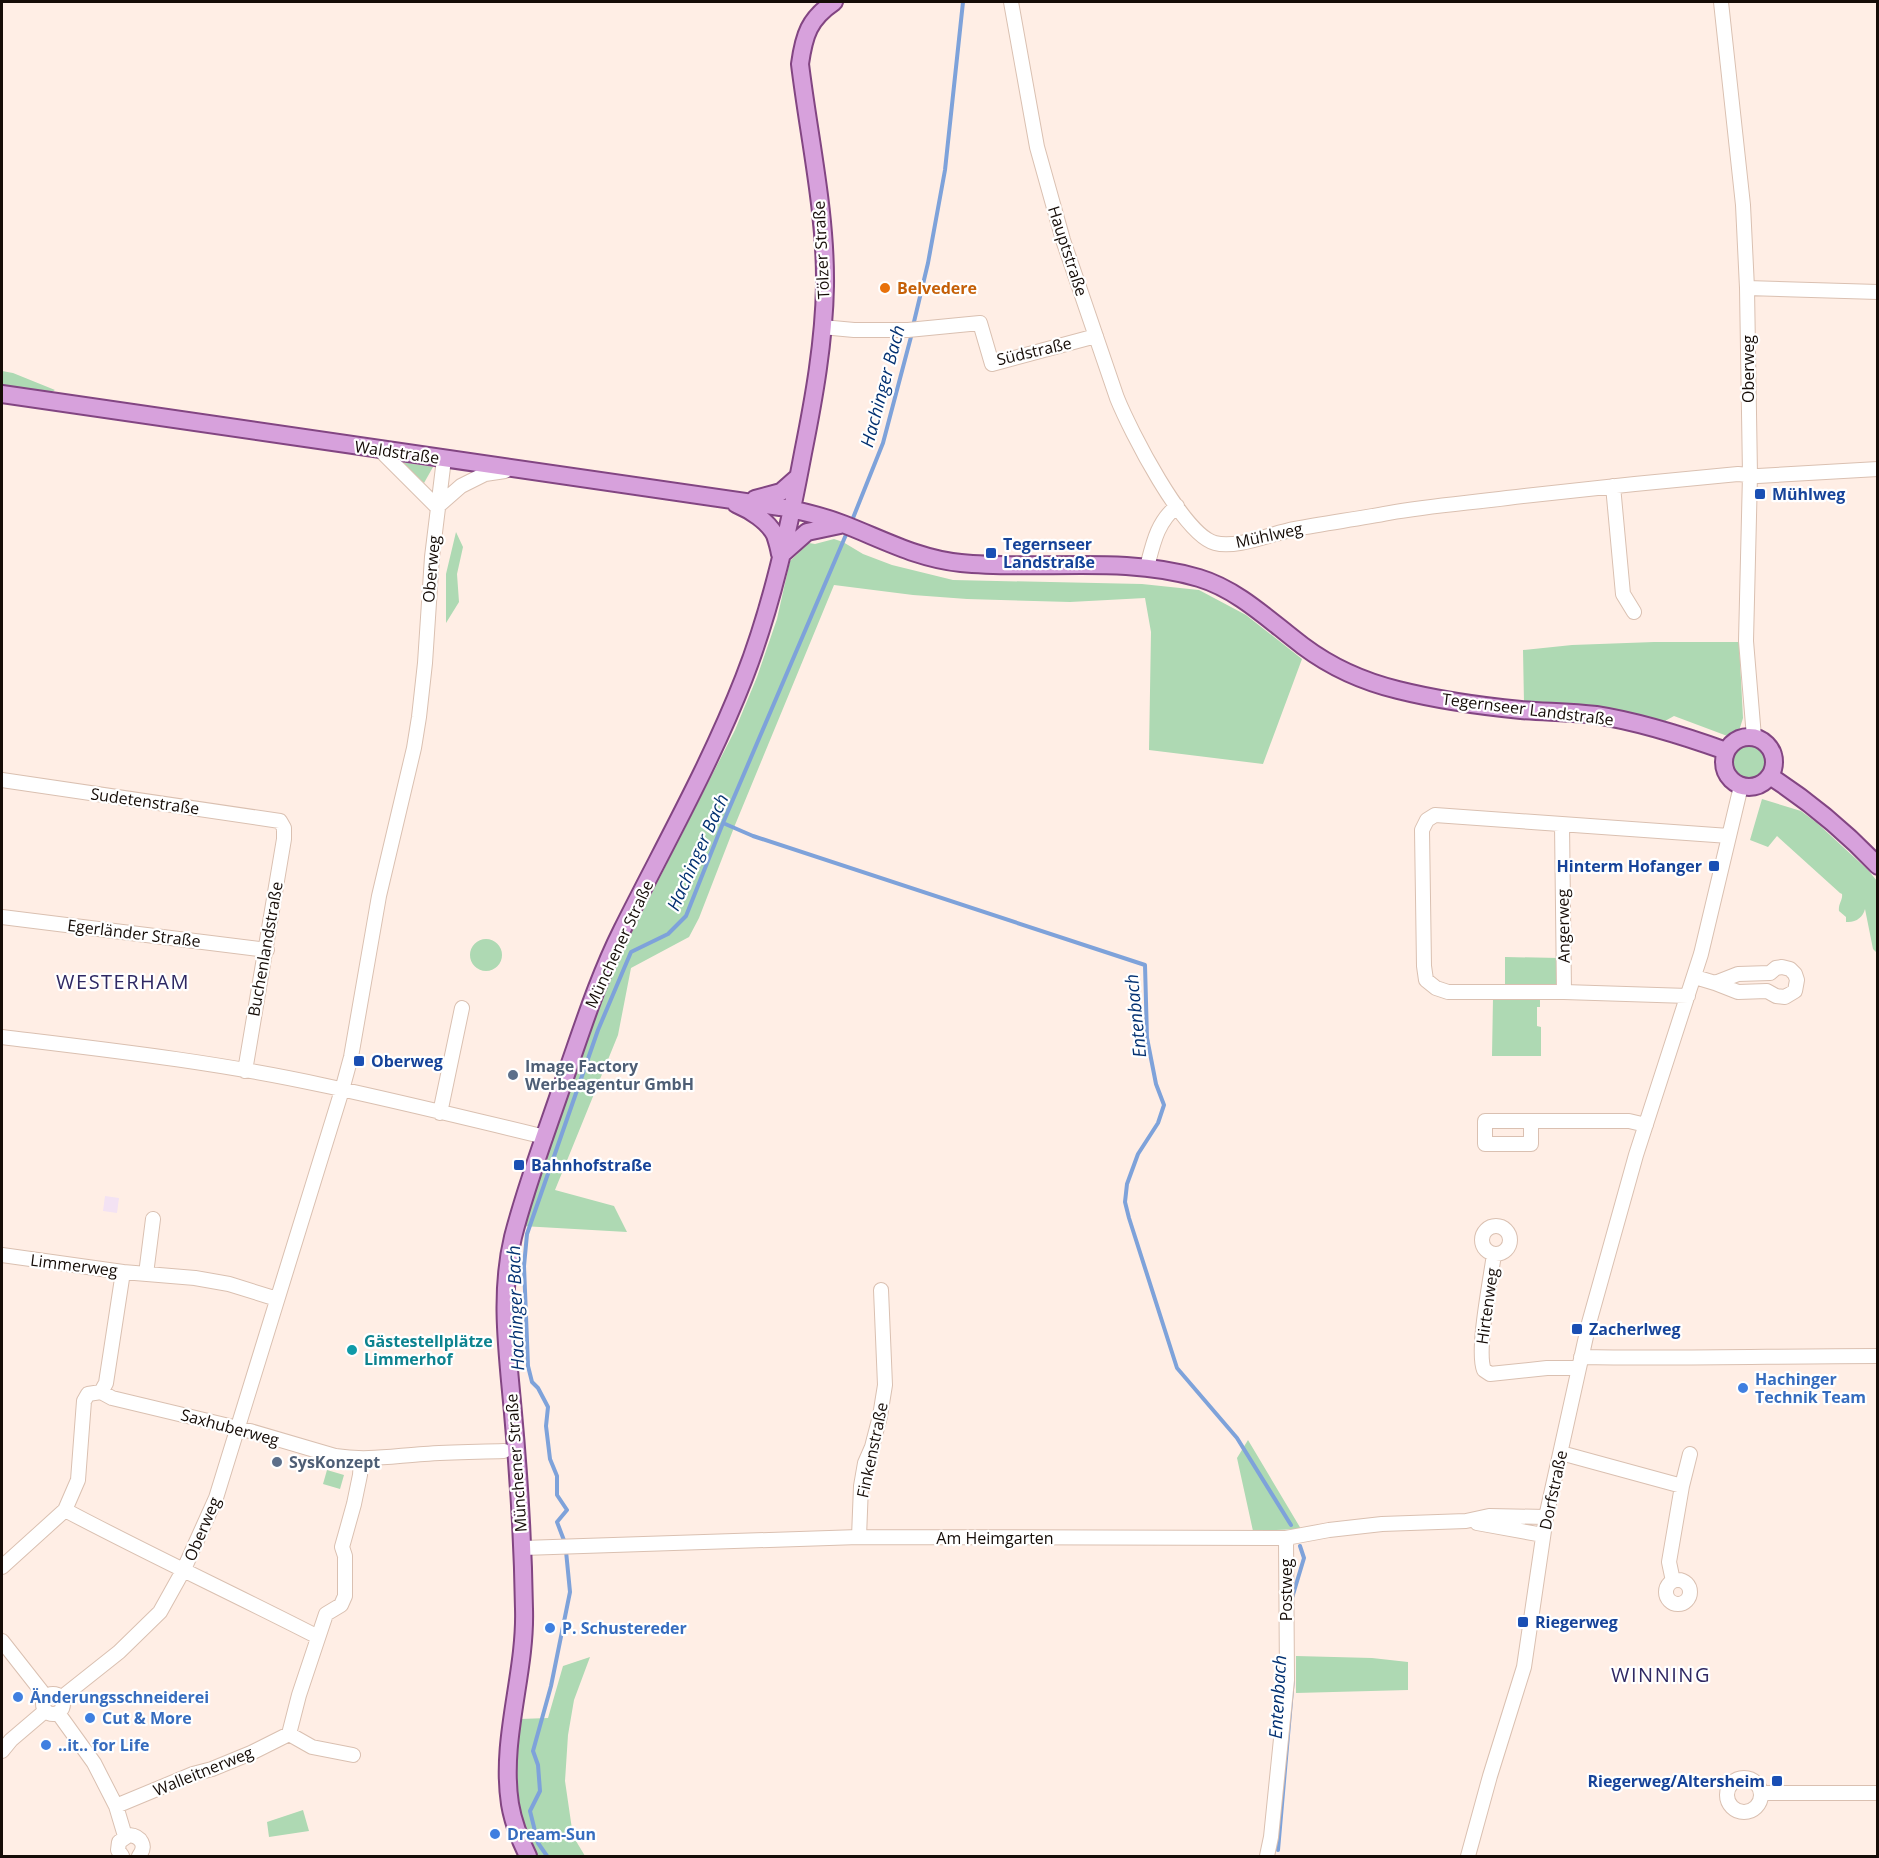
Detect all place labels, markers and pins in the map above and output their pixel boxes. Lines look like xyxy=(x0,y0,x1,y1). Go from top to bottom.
place label: Belvedere xyxy=(897,277,977,299)
marker: Belvedere xyxy=(878,281,892,295)
place label: Mühlweg xyxy=(1772,483,1845,505)
marker: Mühlweg xyxy=(1753,487,1767,501)
place label: Tegernseer Landstraße xyxy=(1003,533,1095,573)
marker: Tegernseer Landstraße xyxy=(984,546,998,560)
place label: Hinterm Hofanger xyxy=(1557,855,1702,877)
marker: Hinterm Hofanger xyxy=(1707,859,1721,873)
place label: Oberweg xyxy=(371,1050,443,1072)
marker: Oberweg xyxy=(352,1054,366,1068)
place label: Image Factory Werbeagentur GmbH xyxy=(525,1055,694,1095)
marker: Image Factory Werbeagentur GmbH xyxy=(506,1068,520,1082)
place label: Bahnhofstraße xyxy=(531,1154,652,1176)
marker: Bahnhofstraße xyxy=(512,1158,526,1172)
place label: Zacherlweg xyxy=(1589,1318,1680,1340)
marker: Zacherlweg xyxy=(1570,1322,1584,1336)
place label: Gästestellplätze Limmerhof xyxy=(364,1330,493,1370)
marker: Gästestellplätze Limmerhof xyxy=(345,1343,359,1357)
place label: Hachinger Technik Team xyxy=(1755,1368,1866,1408)
marker: Hachinger Technik Team xyxy=(1736,1381,1750,1395)
place label: SysKonzept xyxy=(289,1451,380,1473)
marker: SysKonzept xyxy=(270,1455,284,1469)
place label: Riegerweg xyxy=(1535,1611,1618,1633)
marker: Riegerweg xyxy=(1516,1615,1530,1629)
place label: P. Schustereder xyxy=(562,1617,687,1639)
marker: P. Schustereder xyxy=(543,1621,557,1635)
place label: Änderungsschneiderei xyxy=(30,1686,209,1708)
marker: Änderungsschneiderei xyxy=(11,1690,25,1704)
place label: Cut & More xyxy=(102,1707,192,1729)
marker: Cut & More xyxy=(83,1711,97,1725)
place label: ..it.. for Life xyxy=(58,1734,149,1756)
marker: ..it.. for Life xyxy=(39,1738,53,1752)
place label: Riegerweg/Altersheim xyxy=(1587,1770,1765,1792)
marker: Riegerweg/Altersheim xyxy=(1770,1774,1784,1788)
place label: Dream-Sun xyxy=(507,1823,596,1845)
marker: Dream-Sun xyxy=(488,1827,502,1841)

